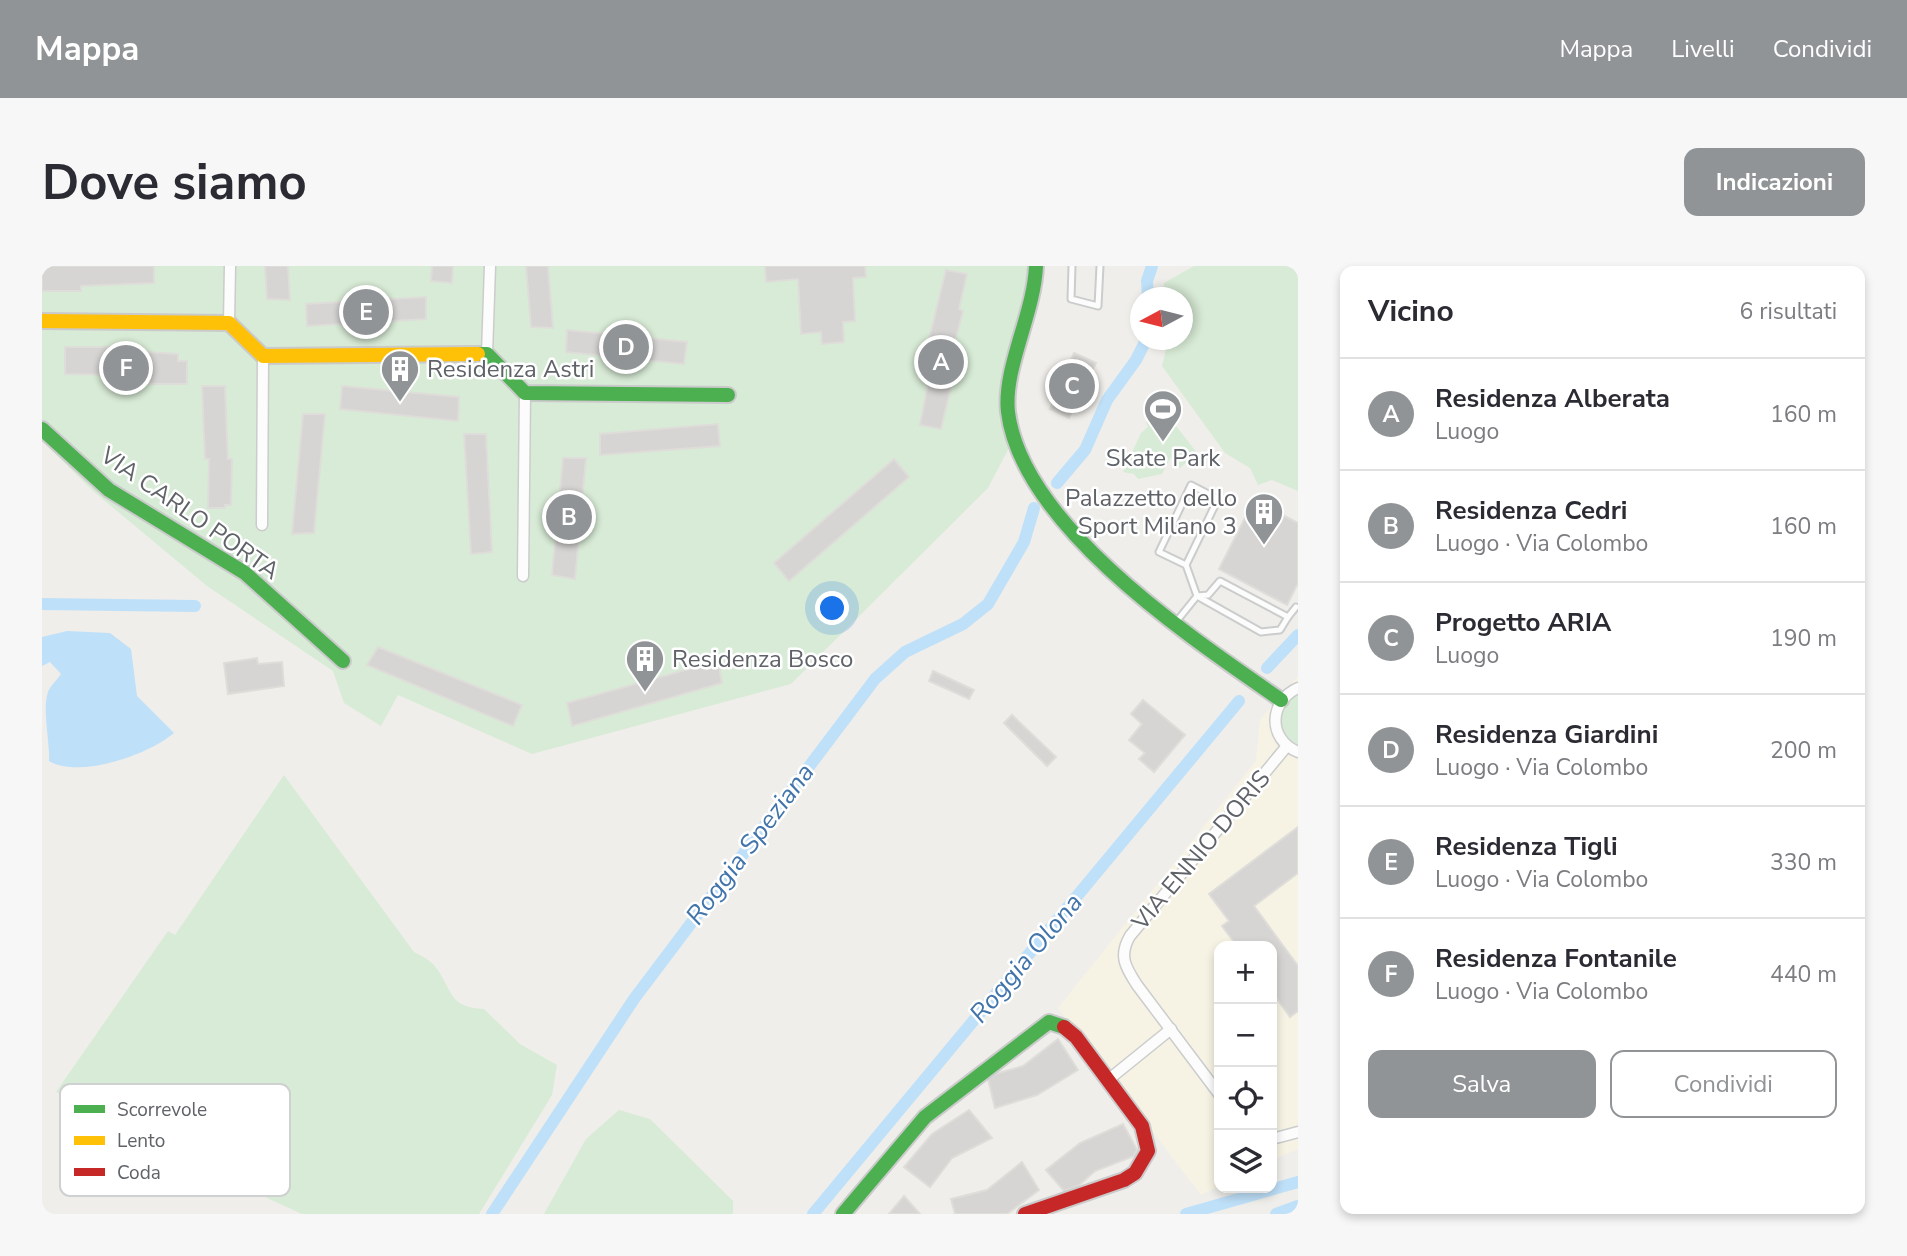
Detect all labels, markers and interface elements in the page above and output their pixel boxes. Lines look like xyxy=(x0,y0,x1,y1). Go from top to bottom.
text: Mappa xyxy=(35,27,139,72)
text: Mappa xyxy=(1559,33,1633,65)
text: Livelli xyxy=(1671,33,1735,65)
text: Condividi xyxy=(1773,33,1872,65)
button: Indicazioni xyxy=(1684,148,1865,216)
text: Dove siamo xyxy=(42,149,307,216)
pin: E xyxy=(343,286,389,338)
north arrow xyxy=(1130,287,1193,350)
text: Vicino xyxy=(1368,291,1454,332)
text: 6 risultati xyxy=(1740,296,1837,327)
pin: D xyxy=(603,321,649,373)
pin: A xyxy=(918,336,964,388)
pin: F xyxy=(103,342,149,394)
building icon: Residenza Astri xyxy=(379,348,421,403)
place label: Residenza Astri xyxy=(427,353,594,385)
pin: C xyxy=(1049,360,1095,412)
text: Residenza Alberata xyxy=(1435,381,1670,416)
sports icon: Skate Park xyxy=(1142,388,1184,443)
text: A xyxy=(1382,399,1400,430)
text: 160 m xyxy=(1770,399,1837,430)
text: Luogo xyxy=(1435,416,1499,447)
street label: VIA CARLO PORTA xyxy=(93,439,286,587)
place label: Skate Park xyxy=(1106,442,1221,474)
place label: Palazzetto dello Sport Milano 3 xyxy=(1065,482,1237,542)
pin: B xyxy=(546,491,592,543)
building icon: Palazzetto dello Sport Milano 3 xyxy=(1243,491,1285,546)
text: Residenza Cedri xyxy=(1435,493,1628,528)
text: B xyxy=(1383,511,1399,542)
text: 160 m xyxy=(1770,511,1837,542)
text: Luogo · Via Colombo xyxy=(1435,528,1648,559)
your location xyxy=(815,591,849,625)
text: Progetto ARIA xyxy=(1435,605,1611,640)
text: C xyxy=(1383,623,1399,654)
text: 190 m xyxy=(1770,623,1837,654)
building icon: Residenza Bosco xyxy=(624,638,666,693)
text: Luogo xyxy=(1435,640,1499,671)
place label: Residenza Bosco xyxy=(672,643,853,675)
text: Residenza Giardini xyxy=(1435,717,1658,752)
text: D xyxy=(1382,735,1400,766)
text: 200 m xyxy=(1770,735,1837,766)
text: Luogo · Via Colombo xyxy=(1435,752,1648,783)
water label: Roggia Speziana xyxy=(678,756,822,932)
street label: VIA ENNIO DORIS xyxy=(1124,763,1277,938)
text: Residenza Tigli xyxy=(1435,829,1618,864)
text: E xyxy=(1384,847,1398,878)
text: 330 m xyxy=(1770,847,1837,878)
text: Luogo · Via Colombo xyxy=(1435,864,1648,895)
water label: Roggia Olona xyxy=(961,886,1091,1030)
map controls xyxy=(1214,941,1277,1193)
button: + xyxy=(1214,941,1277,1004)
text: Residenza Fontanile xyxy=(1435,941,1677,976)
text: F xyxy=(1385,959,1397,990)
text: 440 m xyxy=(1770,959,1837,990)
text: Luogo · Via Colombo xyxy=(1435,976,1648,1007)
button: − xyxy=(1214,1004,1277,1067)
button: Salva xyxy=(1368,1050,1596,1118)
button: Condividi xyxy=(1610,1050,1837,1118)
button: locate xyxy=(1214,1067,1277,1130)
legend xyxy=(60,1084,290,1196)
text: Scorrevole xyxy=(117,1097,207,1123)
text: Lento xyxy=(117,1128,165,1154)
button: layers xyxy=(1214,1130,1277,1193)
text: Coda xyxy=(117,1160,161,1186)

